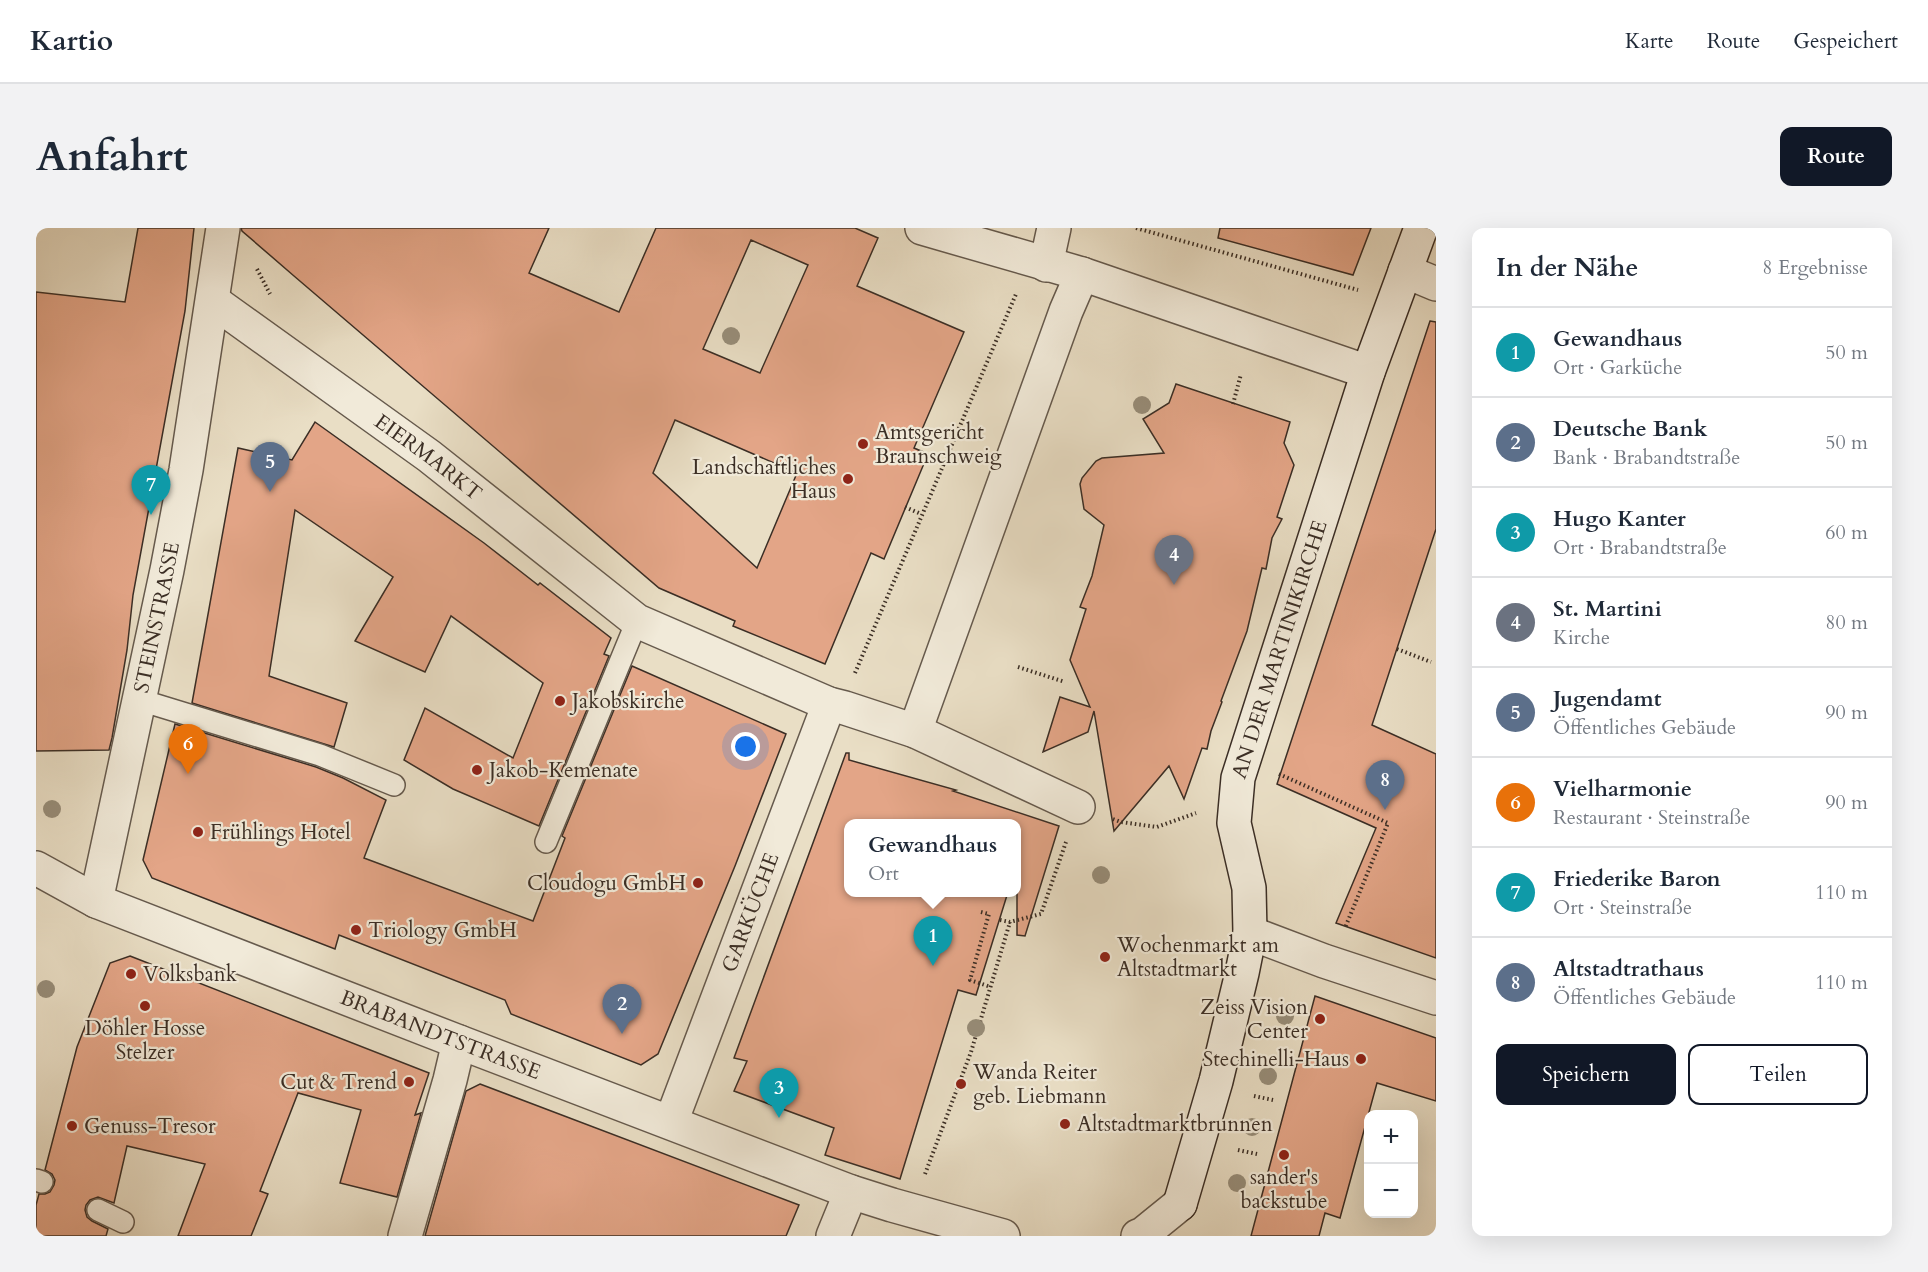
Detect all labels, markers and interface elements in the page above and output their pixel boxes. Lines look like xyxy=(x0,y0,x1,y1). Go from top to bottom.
text: Kartio xyxy=(30,22,113,60)
text: Karte xyxy=(1625,27,1674,56)
text: Route xyxy=(1707,27,1760,56)
text: Gespeichert xyxy=(1793,27,1898,56)
button: Route xyxy=(1780,127,1892,186)
text: Anfahrt xyxy=(36,128,188,185)
text: In der Nähe xyxy=(1496,250,1638,285)
text: 8 Ergebnisse xyxy=(1762,254,1868,281)
text: Gewandhaus xyxy=(1553,324,1682,354)
text: 1 xyxy=(1510,339,1521,366)
text: 50 m xyxy=(1825,339,1868,366)
text: Ort · Garküche xyxy=(1553,354,1682,381)
street label: EIERMARKT xyxy=(368,407,488,508)
text: Deutsche Bank xyxy=(1553,414,1707,444)
place label: Amtsgericht Braunschweig xyxy=(875,418,1002,471)
text: 2 xyxy=(1510,429,1521,456)
text: 50 m xyxy=(1825,429,1868,456)
marker: Amtsgericht Braunschweig xyxy=(856,437,870,451)
pin: 5 xyxy=(250,442,290,492)
text: Bank · Brabandtstraße xyxy=(1553,444,1740,471)
place label: Landschaftliches Haus xyxy=(692,453,836,506)
pin: 7 xyxy=(132,466,170,515)
marker: Landschaftliches Haus xyxy=(841,472,855,486)
text: Hugo Kanter xyxy=(1553,504,1686,534)
street label: AN DER MARTINIKIRCHE xyxy=(1225,517,1335,782)
text: 3 xyxy=(1510,519,1521,546)
text: 60 m xyxy=(1825,519,1868,546)
text: Ort · Brabandtstraße xyxy=(1553,534,1727,561)
pin: 4 xyxy=(1154,536,1194,585)
street label: STEINSTRASSE xyxy=(127,540,187,696)
text: St. Martini xyxy=(1553,594,1662,624)
text: 4 xyxy=(1510,609,1521,636)
text: 80 m xyxy=(1825,609,1868,636)
text: Kirche xyxy=(1553,624,1610,651)
text: Jugendamt xyxy=(1553,684,1662,714)
place label: Jakobskirche xyxy=(569,687,685,716)
marker: Jakobskirche xyxy=(553,694,567,708)
text: 5 xyxy=(1510,699,1521,726)
text: 90 m xyxy=(1825,699,1868,726)
text: Öffentliches Gebäude xyxy=(1553,714,1736,741)
pin: 6 xyxy=(168,724,208,774)
your location xyxy=(731,732,760,761)
place label: Jakob-Kemenate xyxy=(486,756,638,785)
pin: 8 xyxy=(1366,760,1404,810)
marker: Jakob-Kemenate xyxy=(470,763,484,777)
text: Vielharmonie xyxy=(1553,774,1692,804)
text: 6 xyxy=(1510,789,1521,816)
text: 90 m xyxy=(1825,789,1868,816)
text: Restaurant · Steinstraße xyxy=(1553,804,1750,831)
place label: Frühlings Hotel xyxy=(210,818,351,847)
popup xyxy=(844,819,1021,897)
marker: Frühlings Hotel xyxy=(191,825,205,839)
text: Gewandhaus xyxy=(868,830,997,860)
street label: GARKÜCHE xyxy=(715,849,786,976)
text: Ort xyxy=(868,860,899,887)
text: Friederike Baron xyxy=(1553,864,1721,894)
place label: Cloudogu GmbH xyxy=(527,869,686,898)
marker: Cloudogu GmbH xyxy=(691,876,705,890)
text: 7 xyxy=(1510,879,1521,906)
text: 110 m xyxy=(1815,879,1868,906)
text: Ort · Steinstraße xyxy=(1553,894,1692,921)
place label: Triology GmbH xyxy=(368,916,517,945)
pin: 1 xyxy=(914,916,952,966)
marker: Triology GmbH xyxy=(349,923,363,937)
place label: Wochenmarkt am Altstadtmarkt xyxy=(1116,931,1279,984)
marker: Wochenmarkt am Altstadtmarkt xyxy=(1098,950,1112,964)
text: Altstadtrathaus xyxy=(1553,954,1704,984)
place label: Volksbank xyxy=(143,960,238,989)
marker: Volksbank xyxy=(124,967,138,981)
text: 8 xyxy=(1510,969,1521,996)
text: 110 m xyxy=(1815,969,1868,996)
street label: BRABANDTSTRASSE xyxy=(336,983,545,1087)
pin: 2 xyxy=(602,984,642,1034)
text: Öffentliches Gebäude xyxy=(1553,984,1736,1011)
place label: Zeiss Vision Center xyxy=(1200,993,1308,1046)
marker: Döhler Hosse Stelzer xyxy=(138,999,152,1013)
marker: Zeiss Vision Center xyxy=(1313,1012,1327,1026)
place label: Döhler Hosse Stelzer xyxy=(85,1014,205,1067)
button: Speichern xyxy=(1496,1044,1676,1105)
button: Teilen xyxy=(1688,1044,1868,1105)
place label: Stechinelli-Haus xyxy=(1203,1045,1349,1074)
marker: Stechinelli-Haus xyxy=(1354,1052,1368,1066)
place label: Wanda Reiter geb. Liebmann xyxy=(972,1058,1107,1111)
place label: Cut & Trend xyxy=(280,1068,397,1097)
pin: 3 xyxy=(760,1068,798,1118)
marker: Cut & Trend xyxy=(402,1075,416,1089)
marker: Wanda Reiter geb. Liebmann xyxy=(954,1077,968,1091)
place label: Altstadtmarktbrunnen xyxy=(1077,1110,1273,1139)
map controls xyxy=(1364,1110,1418,1218)
button: + xyxy=(1364,1110,1418,1164)
place label: Genuss-Tresor xyxy=(84,1112,216,1141)
marker: Altstadtmarktbrunnen xyxy=(1058,1117,1072,1131)
marker: Genuss-Tresor xyxy=(65,1119,79,1133)
marker: sander's backstube xyxy=(1277,1148,1291,1162)
place label: sander's backstube xyxy=(1240,1163,1328,1216)
button: − xyxy=(1364,1164,1418,1218)

